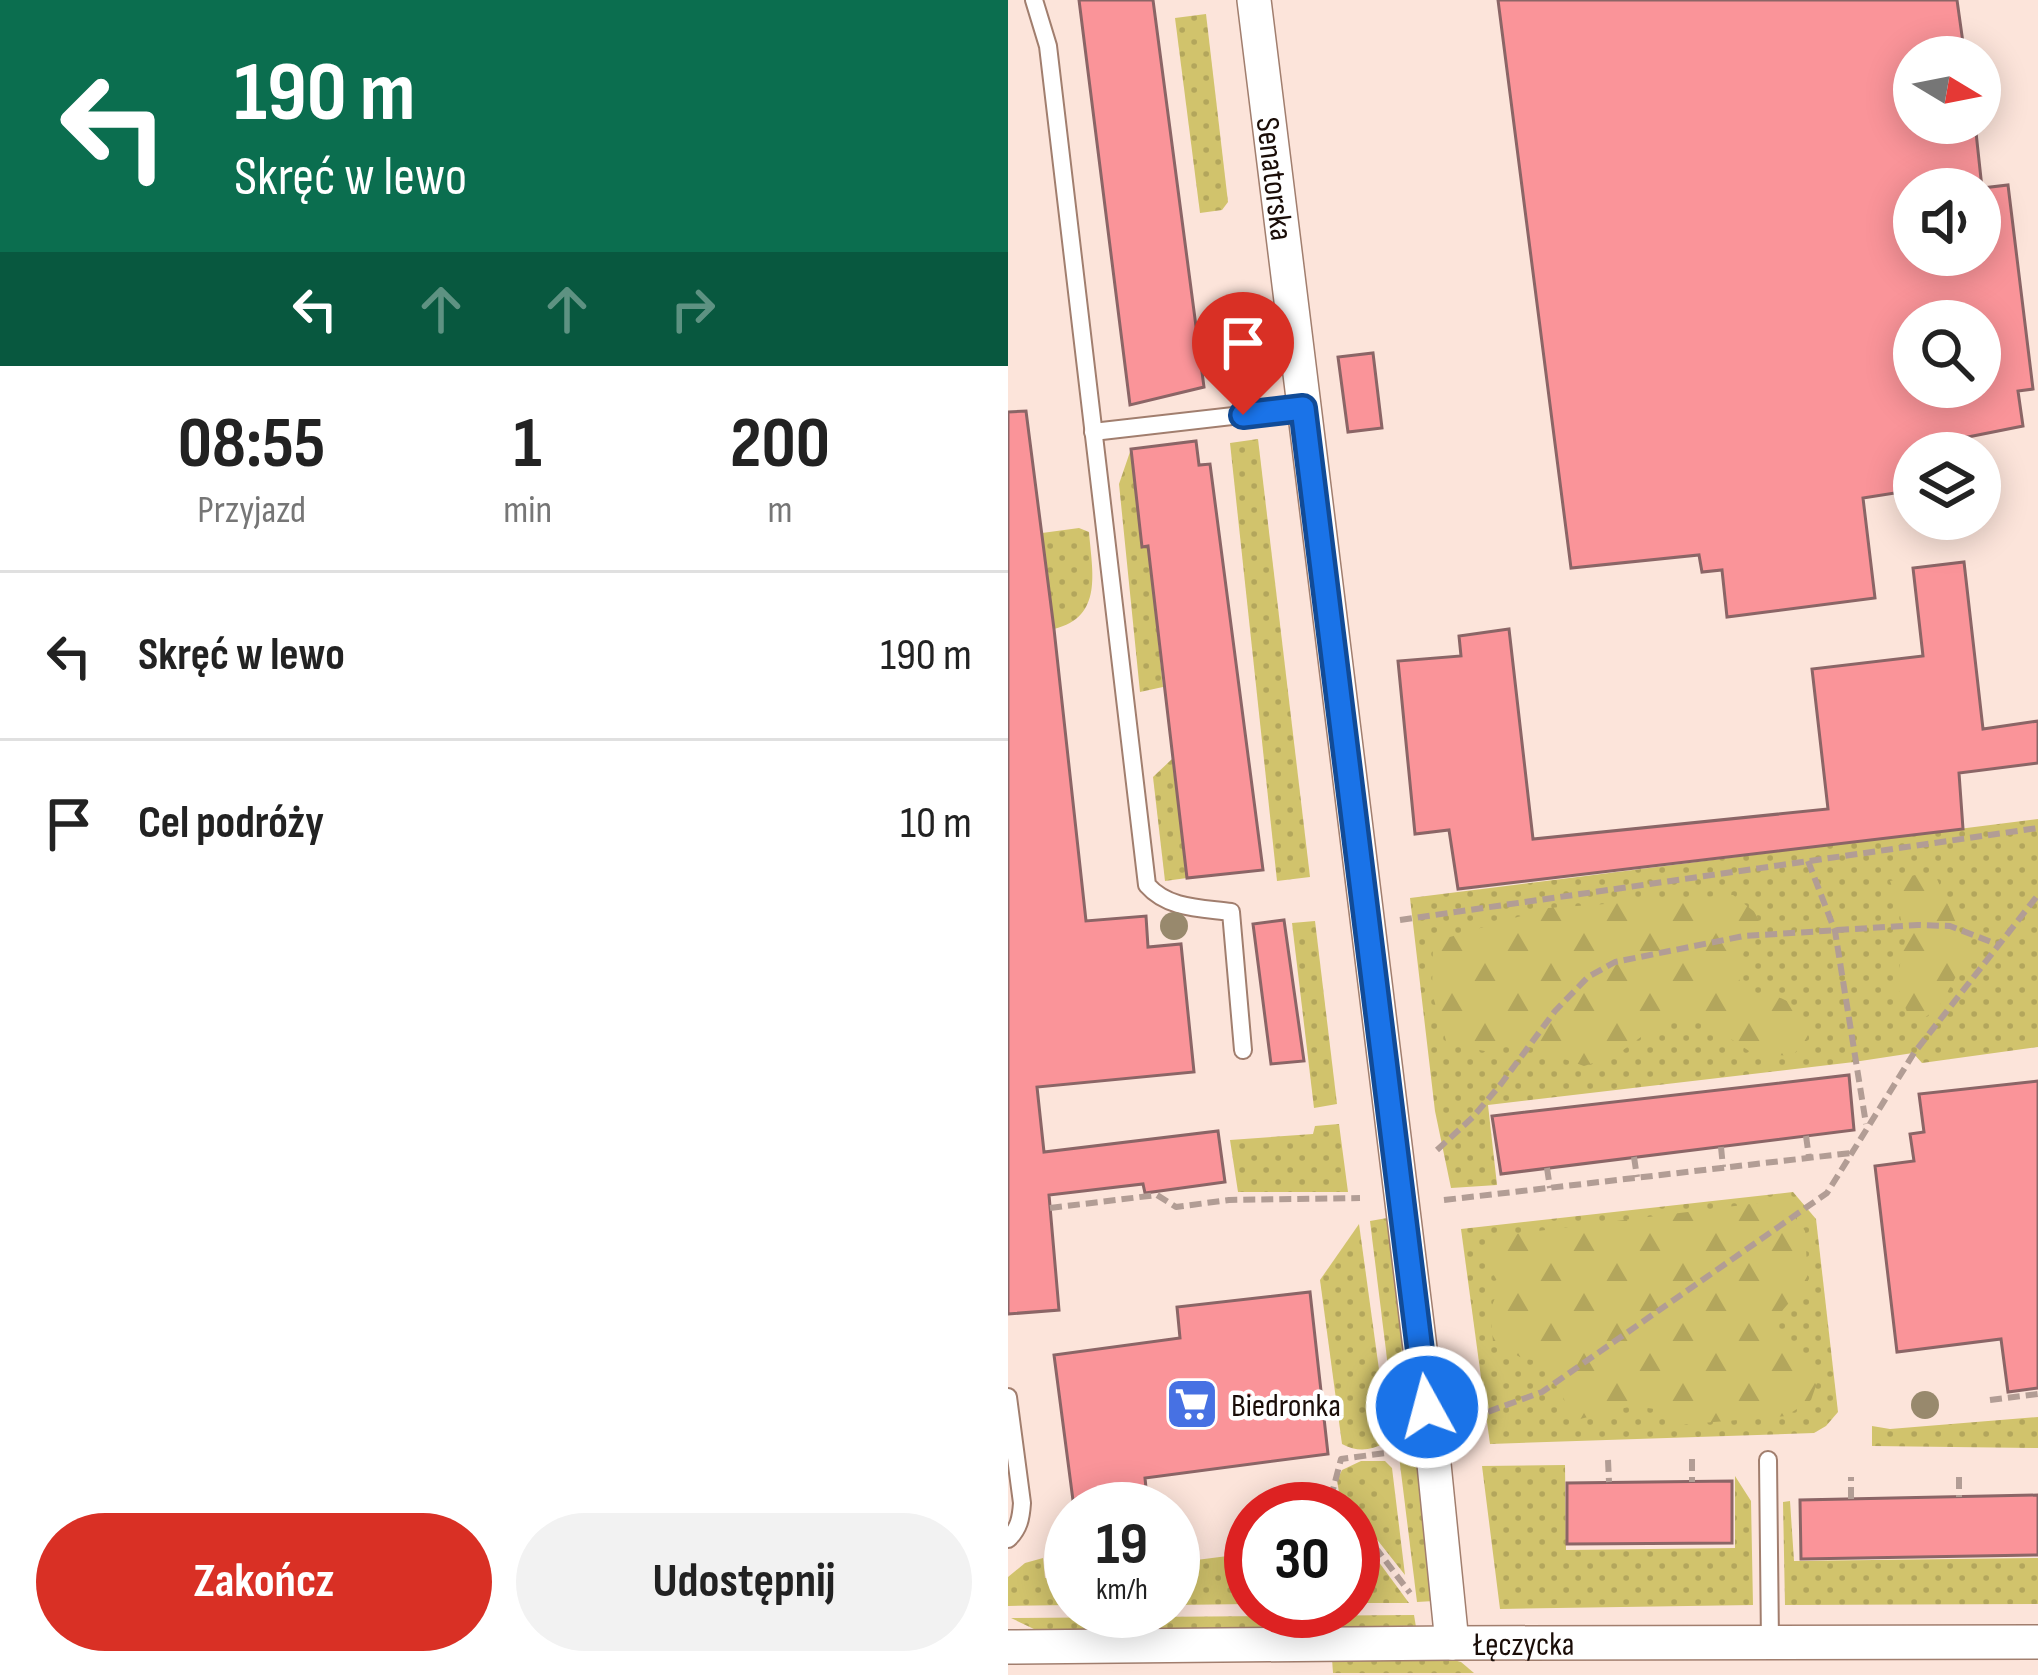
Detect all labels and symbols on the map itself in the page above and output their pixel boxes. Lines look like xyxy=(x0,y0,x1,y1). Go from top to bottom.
north arrow xyxy=(1893,36,2001,144)
street label: Senatorska xyxy=(1247,115,1301,243)
pin xyxy=(1192,292,1294,415)
position arrow xyxy=(1364,1344,1490,1470)
supermarket icon: Biedronka xyxy=(1164,1376,1220,1432)
place label: Biedronka xyxy=(1231,1386,1341,1426)
speed limit sign: 30 xyxy=(1224,1482,1380,1638)
street label: Łęczycka xyxy=(1472,1625,1575,1665)

